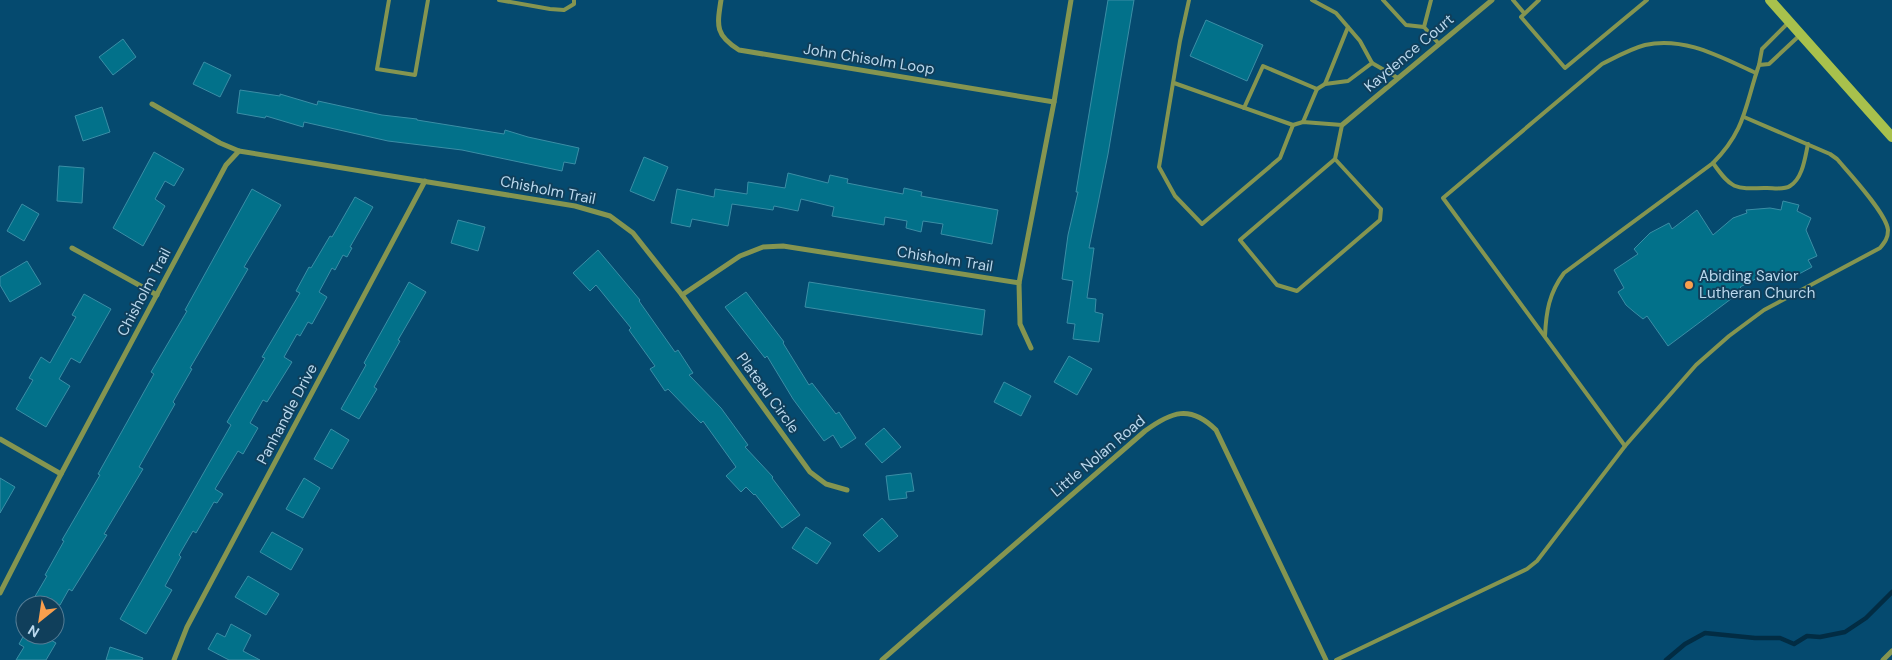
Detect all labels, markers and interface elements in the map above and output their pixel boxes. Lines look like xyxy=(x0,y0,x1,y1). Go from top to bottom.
street label: Kaydence Court xyxy=(1360,9,1458,96)
street label: John Chisolm Loop xyxy=(802,39,936,79)
street label: Chisholm Trail xyxy=(499,171,597,209)
street label: Chisholm Trail xyxy=(896,242,994,276)
street label: Chisholm Trail xyxy=(112,245,176,339)
place label: Abiding Savior Lutheran Church xyxy=(1699,266,1815,303)
marker: Abiding Savior Lutheran Church xyxy=(1683,279,1695,291)
street label: Plateau Circle xyxy=(732,349,804,437)
street label: Panhandle Drive xyxy=(252,360,322,468)
street label: Little Nolan Road xyxy=(1047,411,1149,501)
north arrow xyxy=(15,595,65,645)
text: N xyxy=(25,621,42,642)

